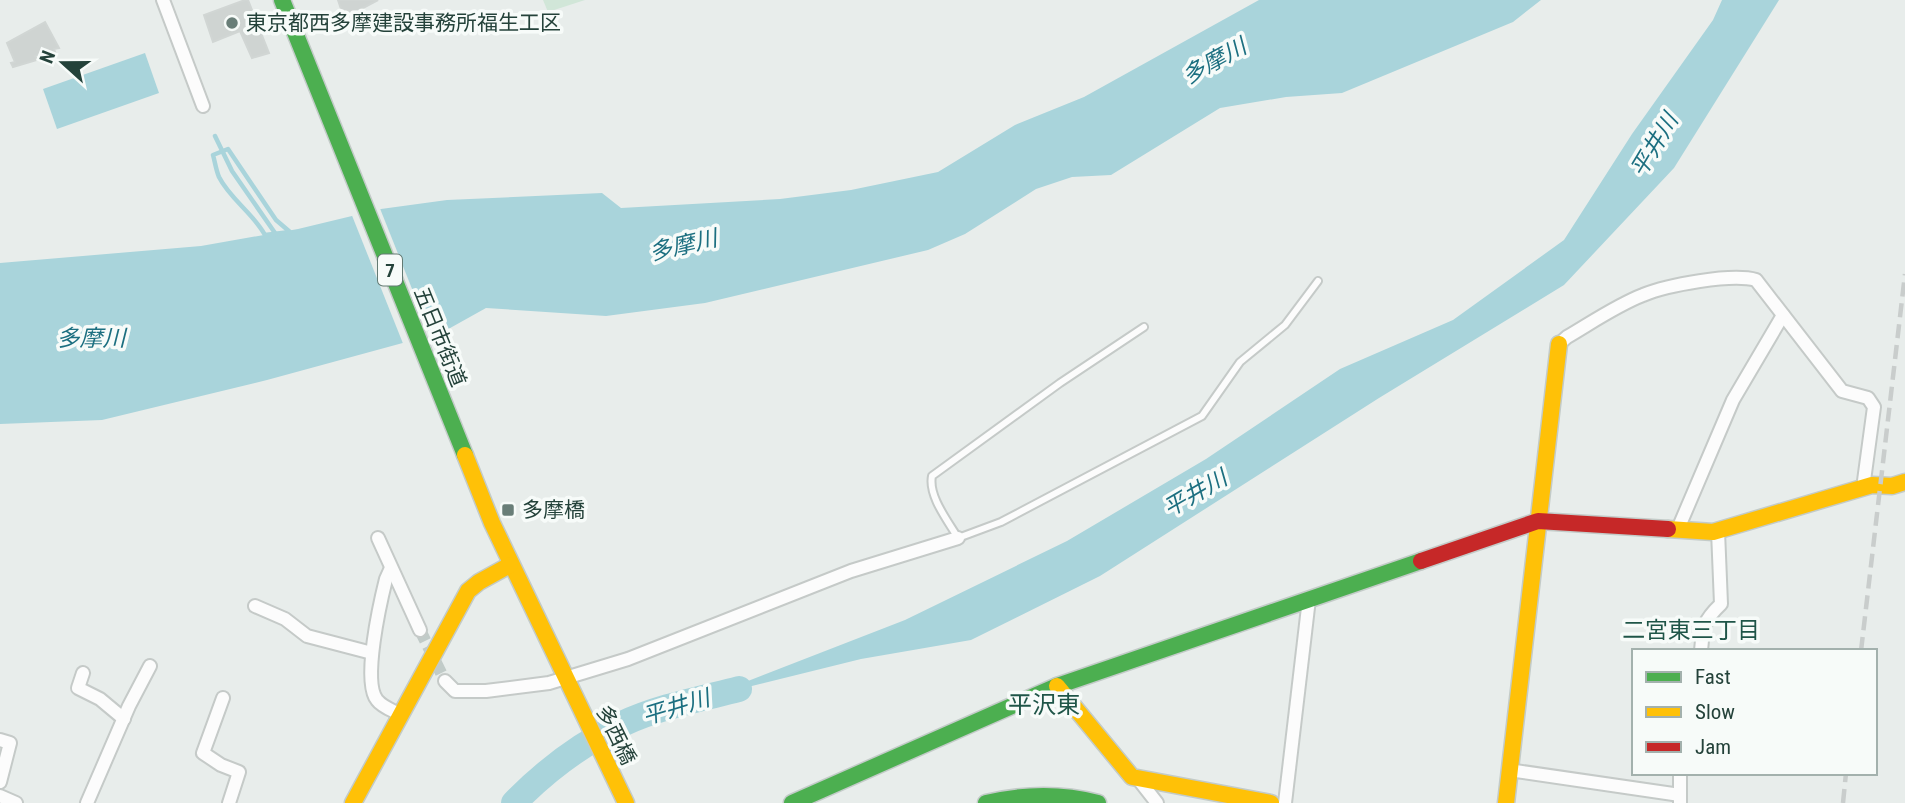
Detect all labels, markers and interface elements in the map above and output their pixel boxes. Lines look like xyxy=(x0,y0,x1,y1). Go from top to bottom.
place label: 東京都西多摩建設事務所福生工区 xyxy=(246,11,561,35)
marker: 東京都西多摩建設事務所福生工区 xyxy=(224,15,240,31)
north arrow xyxy=(28,28,98,98)
water label: 多摩川 xyxy=(1178,31,1254,90)
text: N xyxy=(35,48,60,67)
water label: 平井川 xyxy=(1625,106,1685,182)
water label: 多摩川 xyxy=(646,224,723,266)
road number: 7 xyxy=(378,254,402,286)
street label: 五日市街道 xyxy=(409,284,471,390)
water label: 多摩川 xyxy=(57,325,129,352)
water label: 平井川 xyxy=(1159,463,1234,522)
place label: 多摩橋 xyxy=(522,498,585,522)
marker: 多摩橋 xyxy=(500,502,516,518)
district label: 二宮東三丁目 xyxy=(1622,617,1760,644)
legend xyxy=(1632,649,1877,775)
text: Fast xyxy=(1695,665,1731,689)
water label: 平井川 xyxy=(639,684,716,730)
district label: 平沢東 xyxy=(1008,691,1080,719)
text: Slow xyxy=(1695,700,1735,724)
street label: 多西橋 xyxy=(591,701,641,769)
text: Jam xyxy=(1695,735,1731,759)

